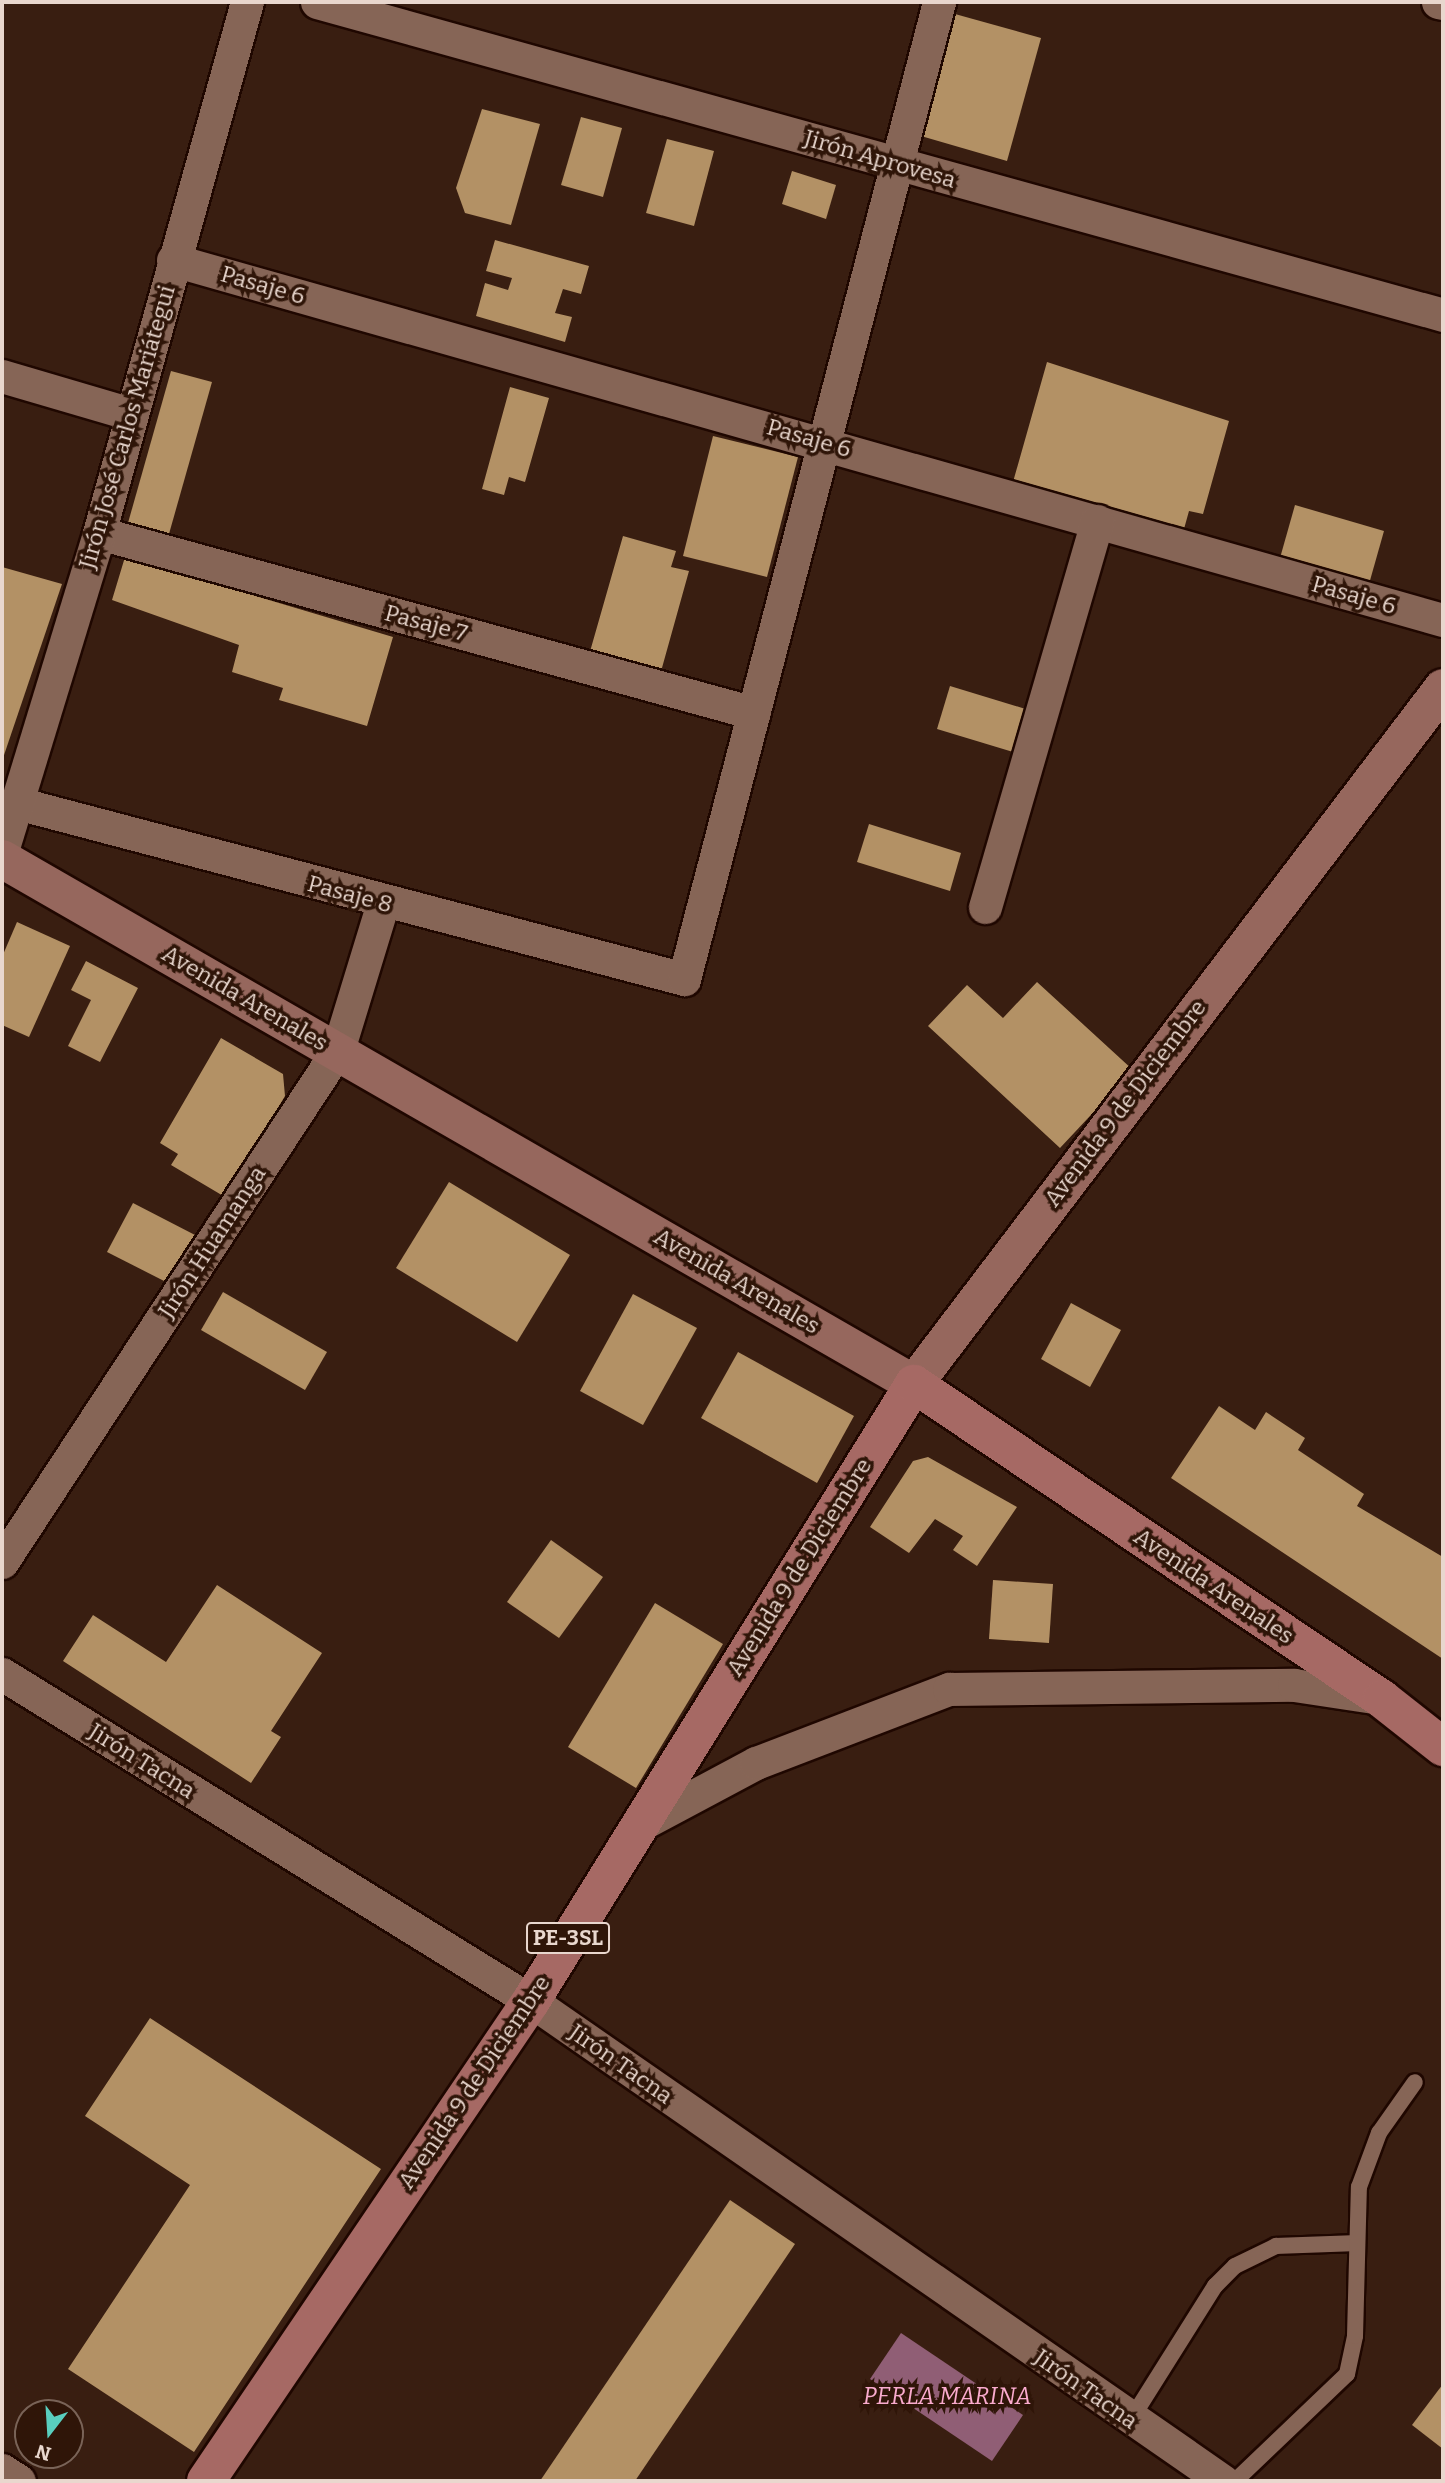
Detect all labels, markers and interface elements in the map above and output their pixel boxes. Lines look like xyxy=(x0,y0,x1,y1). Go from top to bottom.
street label: Jirón Aprovesa xyxy=(801,124,959,194)
street label: Pasaje 6 xyxy=(218,260,308,310)
street label: Jirón José Carlos Mariátegui xyxy=(73,282,181,572)
street label: Pasaje 6 xyxy=(764,413,854,463)
street label: Pasaje 6 xyxy=(1309,570,1399,620)
street label: Pasaje 7 xyxy=(382,599,470,647)
street label: Pasaje 8 xyxy=(305,869,395,919)
street label: Avenida Arenales xyxy=(157,939,333,1057)
street label: Avenida 9 de Diciembre xyxy=(1038,994,1212,1212)
street label: Jirón Huamanga xyxy=(153,1161,271,1323)
street label: Avenida Arenales xyxy=(649,1222,825,1340)
street label: Avenida 9 de Diciembre xyxy=(721,1453,877,1681)
street label: Avenida Arenales xyxy=(1129,1522,1299,1650)
street label: Jirón Tacna xyxy=(84,1718,200,1804)
road number: PE-3SL xyxy=(526,1920,610,1955)
street label: Avenida 9 de Diciembre xyxy=(392,1970,556,2194)
street label: Jirón Tacna xyxy=(564,2018,678,2110)
street label: Jirón Tacna xyxy=(1029,2343,1143,2435)
water label: PERLA MARINA xyxy=(863,2383,1031,2411)
north arrow xyxy=(14,2399,84,2469)
text: N xyxy=(33,2440,54,2466)

